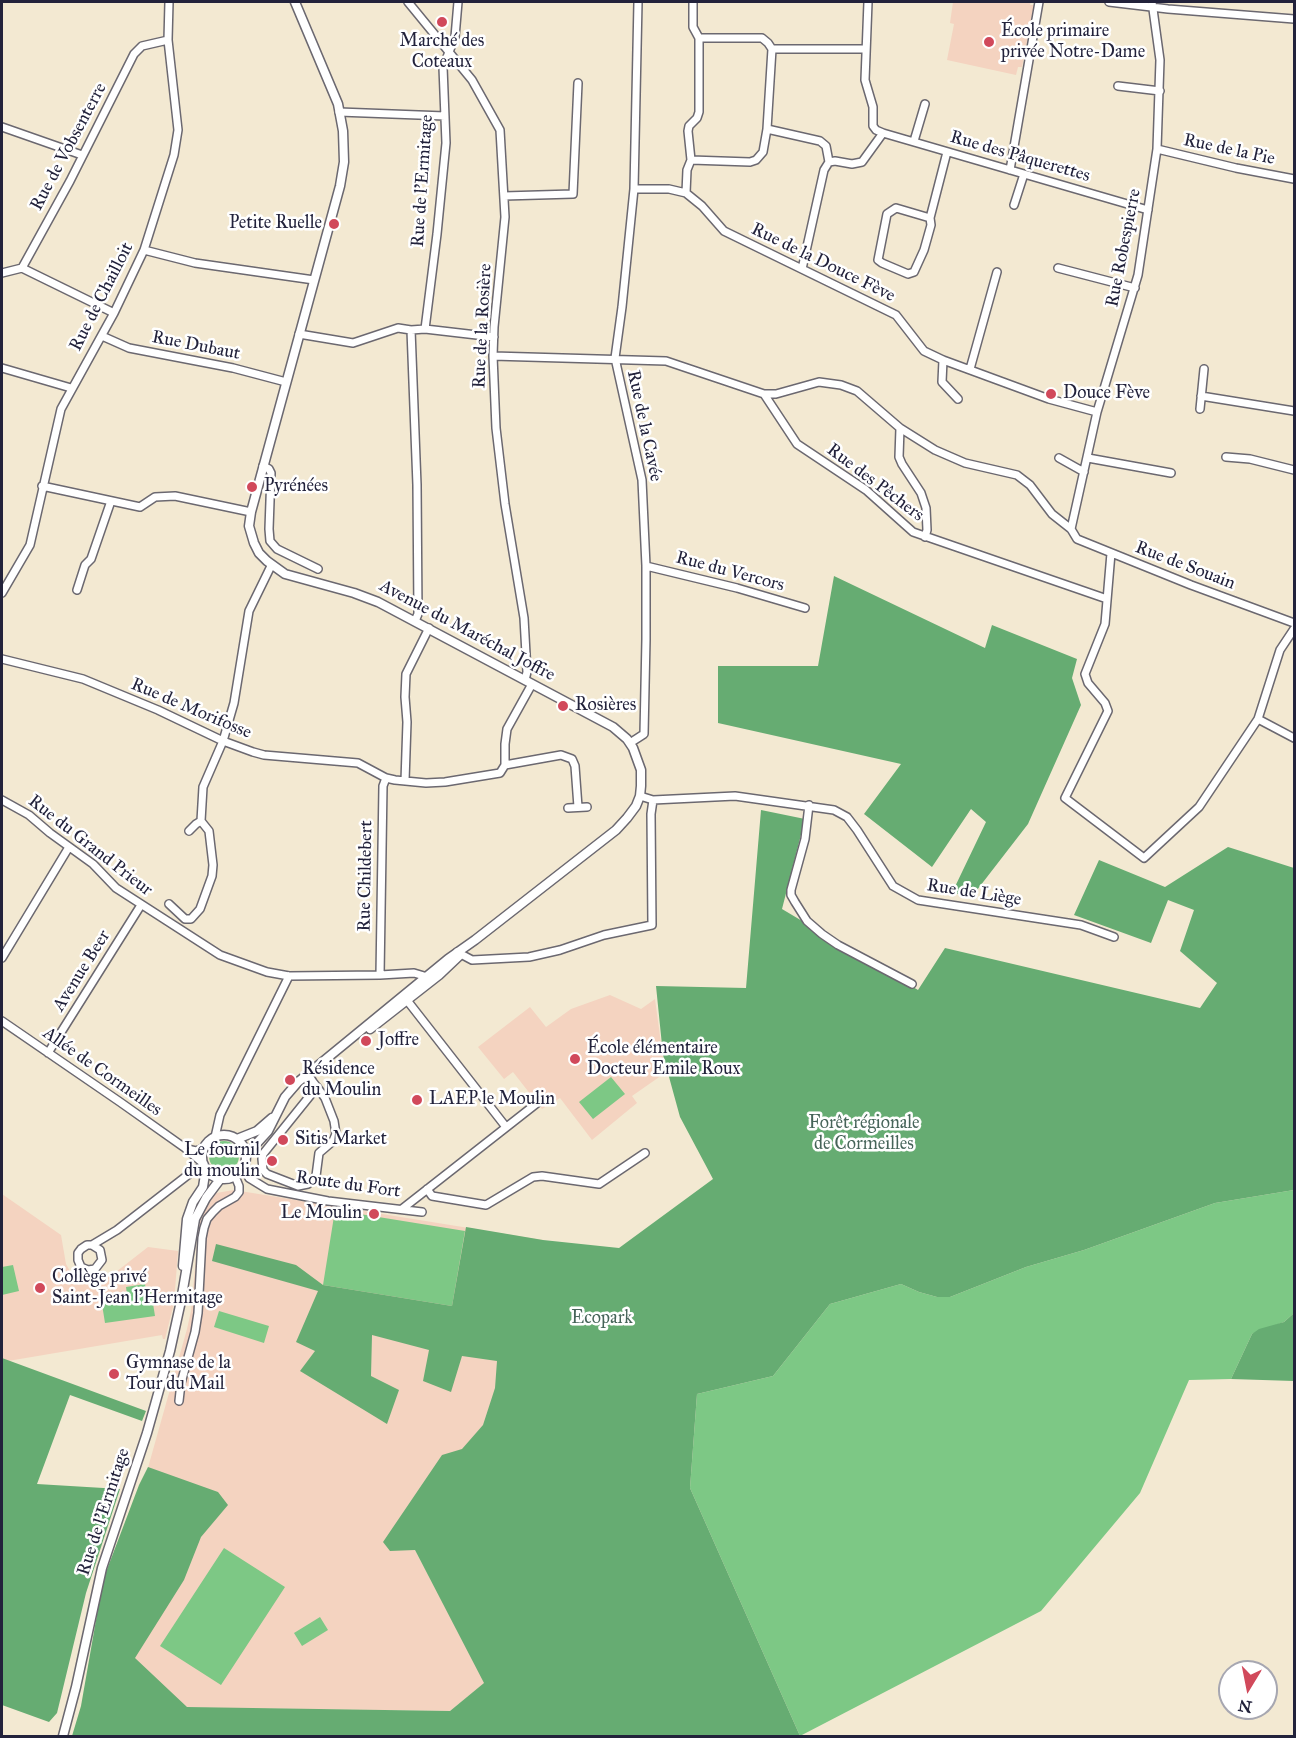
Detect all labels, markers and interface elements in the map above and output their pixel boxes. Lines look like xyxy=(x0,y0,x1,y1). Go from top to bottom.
marker: Marché des Coteaux xyxy=(435,15,449,29)
place label: École primaire privée Notre-Dame xyxy=(1001,21,1145,63)
place label: Marché des Coteaux xyxy=(400,31,484,74)
marker: École primaire privée Notre-Dame xyxy=(982,35,996,49)
street label: Rue de Vobsenterre xyxy=(26,79,112,215)
street label: Rue de l'Ermitage xyxy=(408,114,438,248)
street label: Rue des Pâquerettes xyxy=(947,127,1093,187)
street label: Rue de la Pie xyxy=(1181,130,1277,170)
street label: Rue Robespierre xyxy=(1102,187,1146,309)
place label: Petite Ruelle xyxy=(229,213,322,235)
marker: Petite Ruelle xyxy=(327,217,341,231)
street label: Rue de la Douce Fève xyxy=(748,219,898,307)
street label: Rue de Chailloit xyxy=(65,239,139,355)
street label: Rue de la Rosière xyxy=(469,263,497,389)
street label: Rue Dubaut xyxy=(150,327,242,365)
street label: Rue de la Cavée xyxy=(622,368,666,484)
place label: Douce Fève xyxy=(1063,383,1150,405)
marker: Douce Fève xyxy=(1044,387,1058,401)
street label: Rue des Pêchers xyxy=(822,439,928,527)
place label: Pyrénées xyxy=(264,476,328,498)
marker: Pyrénées xyxy=(245,480,259,494)
street label: Rue de Souain xyxy=(1132,537,1238,595)
street label: Rue du Vercors xyxy=(673,547,787,597)
street label: Avenue du Maréchal Joffre xyxy=(376,576,558,686)
street label: Rue de Morifosse xyxy=(127,674,255,744)
place label: Rosières xyxy=(575,695,636,717)
marker: Rosières xyxy=(556,699,570,713)
street label: Rue du Grand Prieur xyxy=(24,791,156,901)
street label: Rue Childebert xyxy=(354,820,378,932)
street label: Rue de Liège xyxy=(925,875,1023,911)
street label: Avenue Beer xyxy=(49,926,115,1016)
street label: Allée de Cormeilles xyxy=(38,1023,166,1121)
place label: Joffre xyxy=(378,1030,419,1052)
marker: Joffre xyxy=(359,1034,373,1048)
place label: École élémentaire Docteur Emile Roux xyxy=(587,1038,741,1080)
marker: École élémentaire Docteur Emile Roux xyxy=(568,1052,582,1066)
place label: Résidence du Moulin xyxy=(302,1059,381,1102)
marker: Résidence du Moulin xyxy=(283,1073,297,1087)
place label: LAEP le Moulin xyxy=(429,1089,555,1111)
marker: LAEP le Moulin xyxy=(410,1093,424,1107)
park label: Forêt régionale de Cormeilles xyxy=(808,1113,920,1156)
place label: Sitis Market xyxy=(295,1129,387,1151)
marker: Sitis Market xyxy=(276,1133,290,1147)
place label: Le fournil du moulin xyxy=(184,1140,260,1182)
marker: Le fournil du moulin xyxy=(265,1154,279,1168)
street label: Route du Fort xyxy=(294,1167,402,1203)
place label: Le Moulin xyxy=(281,1203,362,1225)
marker: Le Moulin xyxy=(367,1207,381,1221)
place label: Collège privé Saint-Jean l'Hermitage xyxy=(52,1267,223,1310)
marker: Collège privé Saint-Jean l'Hermitage xyxy=(33,1281,47,1295)
park label: Ecopark xyxy=(571,1308,633,1330)
place label: Gymnase de la Tour du Mail xyxy=(126,1353,231,1396)
marker: Gymnase de la Tour du Mail xyxy=(107,1367,121,1381)
street label: Rue de l'Ermitage xyxy=(73,1446,135,1578)
north arrow xyxy=(1218,1660,1278,1720)
text: N xyxy=(1237,1696,1253,1717)

